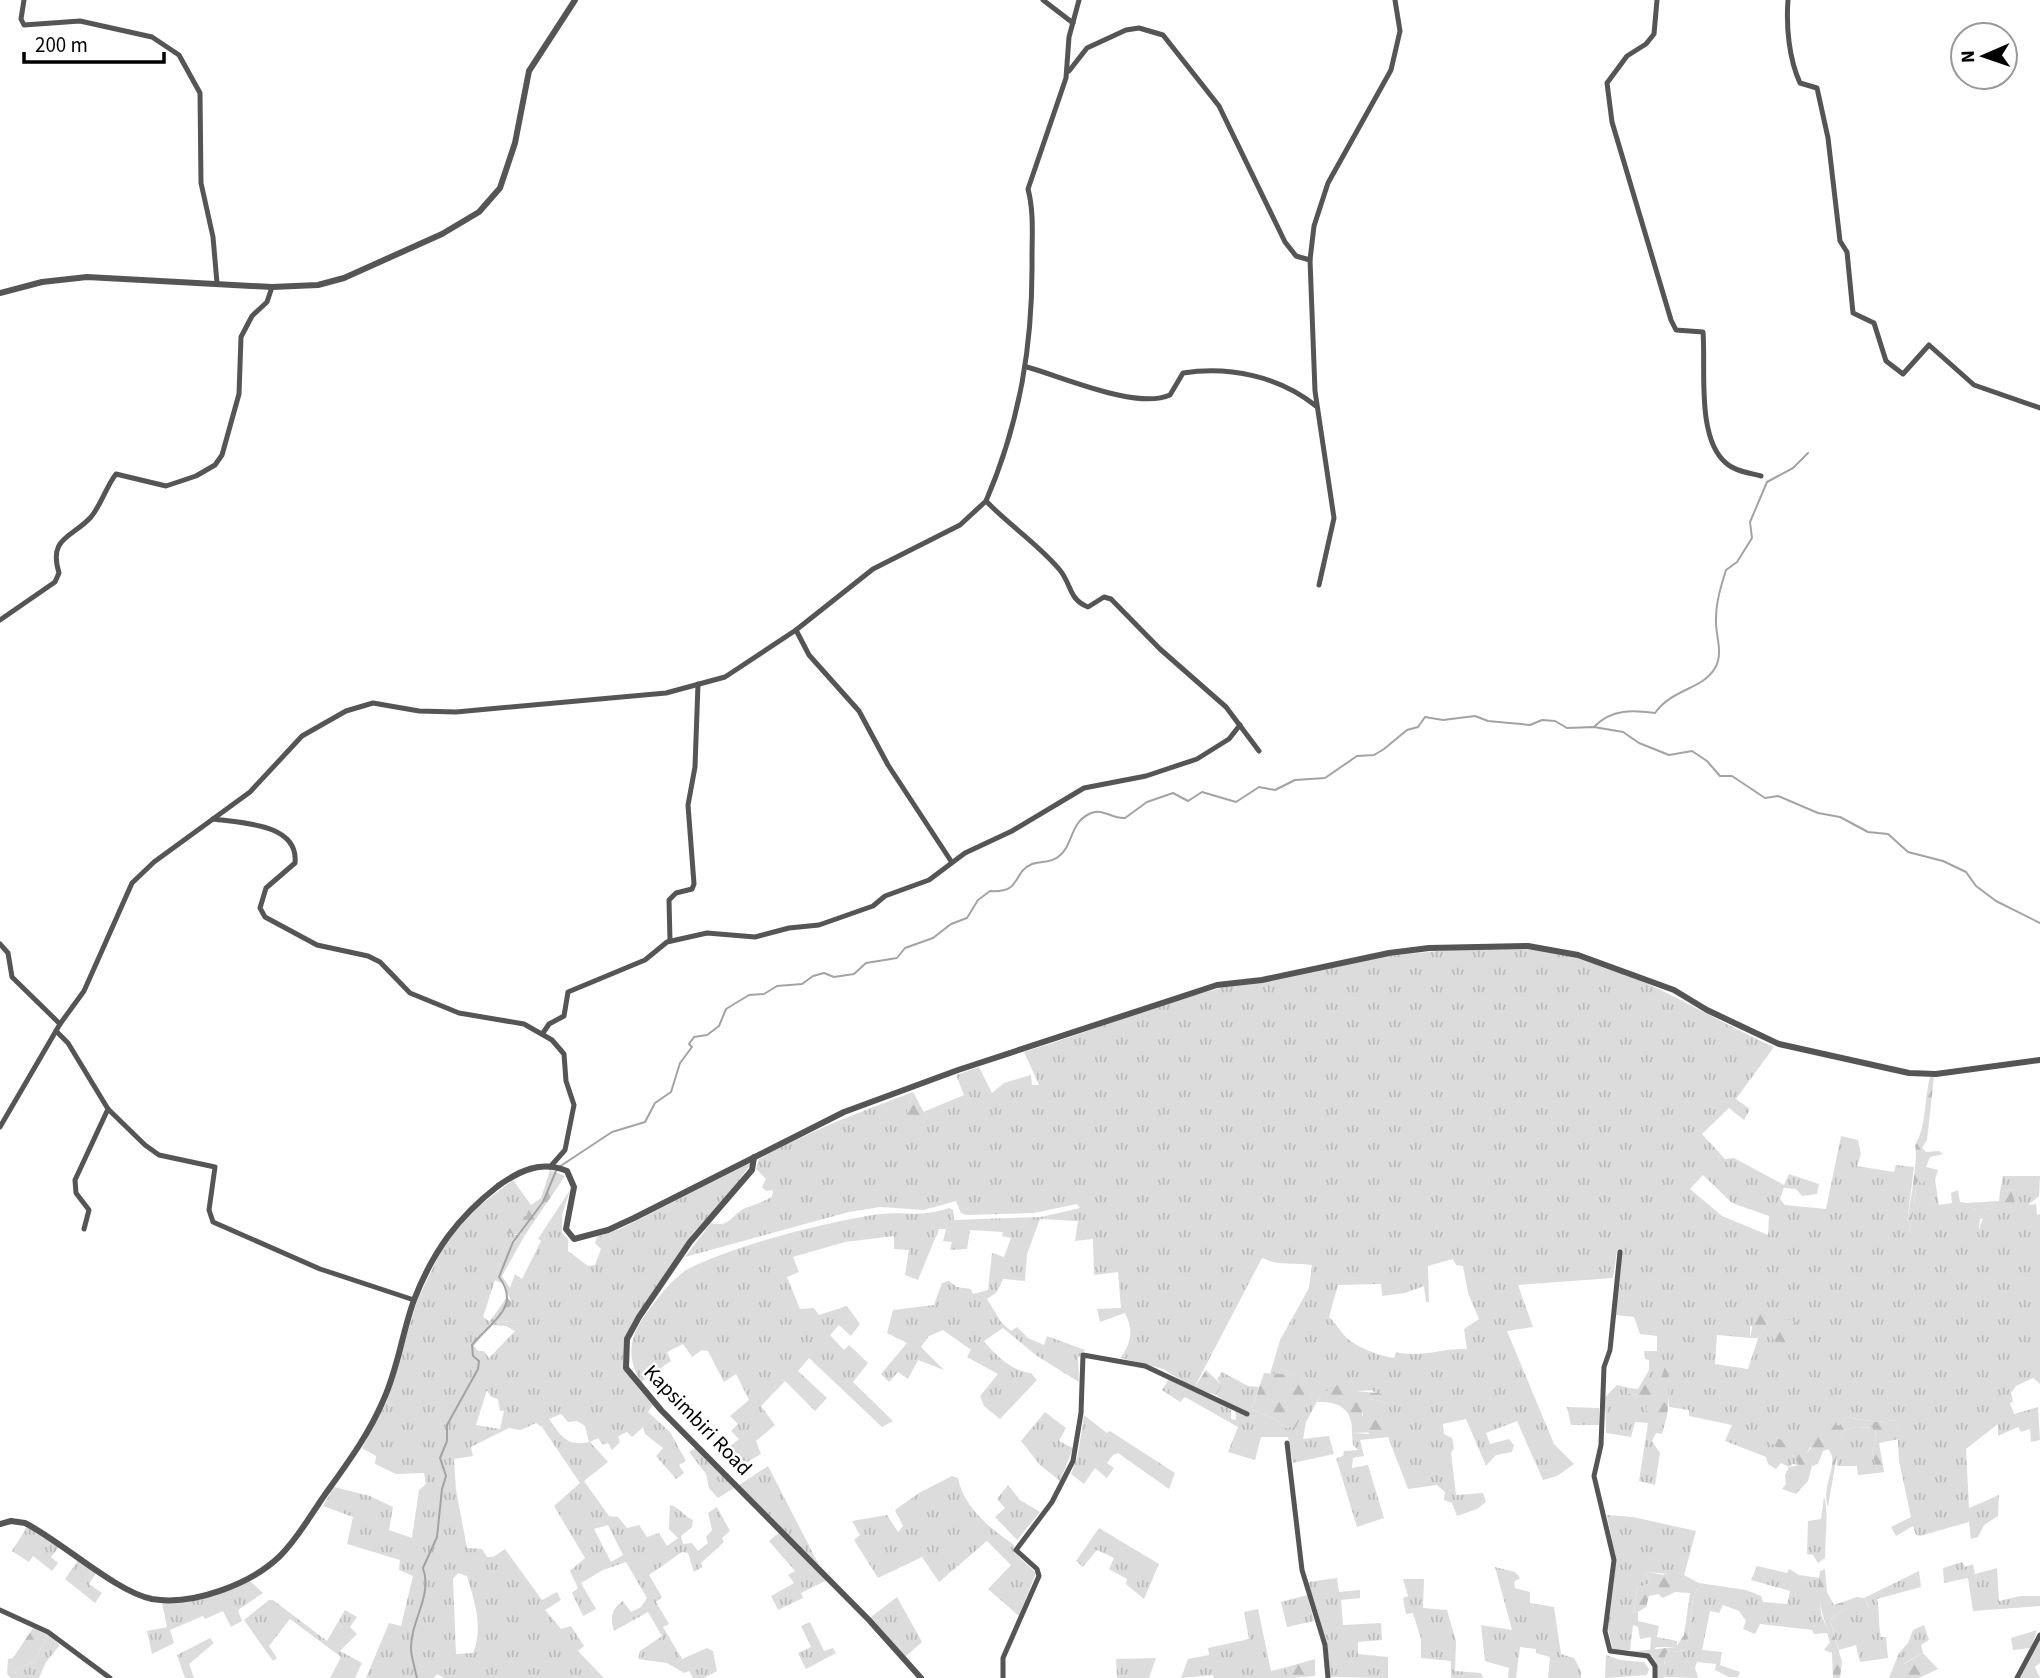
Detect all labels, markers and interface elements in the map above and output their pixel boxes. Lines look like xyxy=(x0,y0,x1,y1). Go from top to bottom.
scale bar xyxy=(24,21,164,65)
north arrow xyxy=(1949,21,2019,91)
text: 200 m xyxy=(35,30,88,60)
text: N xyxy=(1955,50,1982,63)
street label: Kapsimbiri Road xyxy=(637,1358,759,1482)

